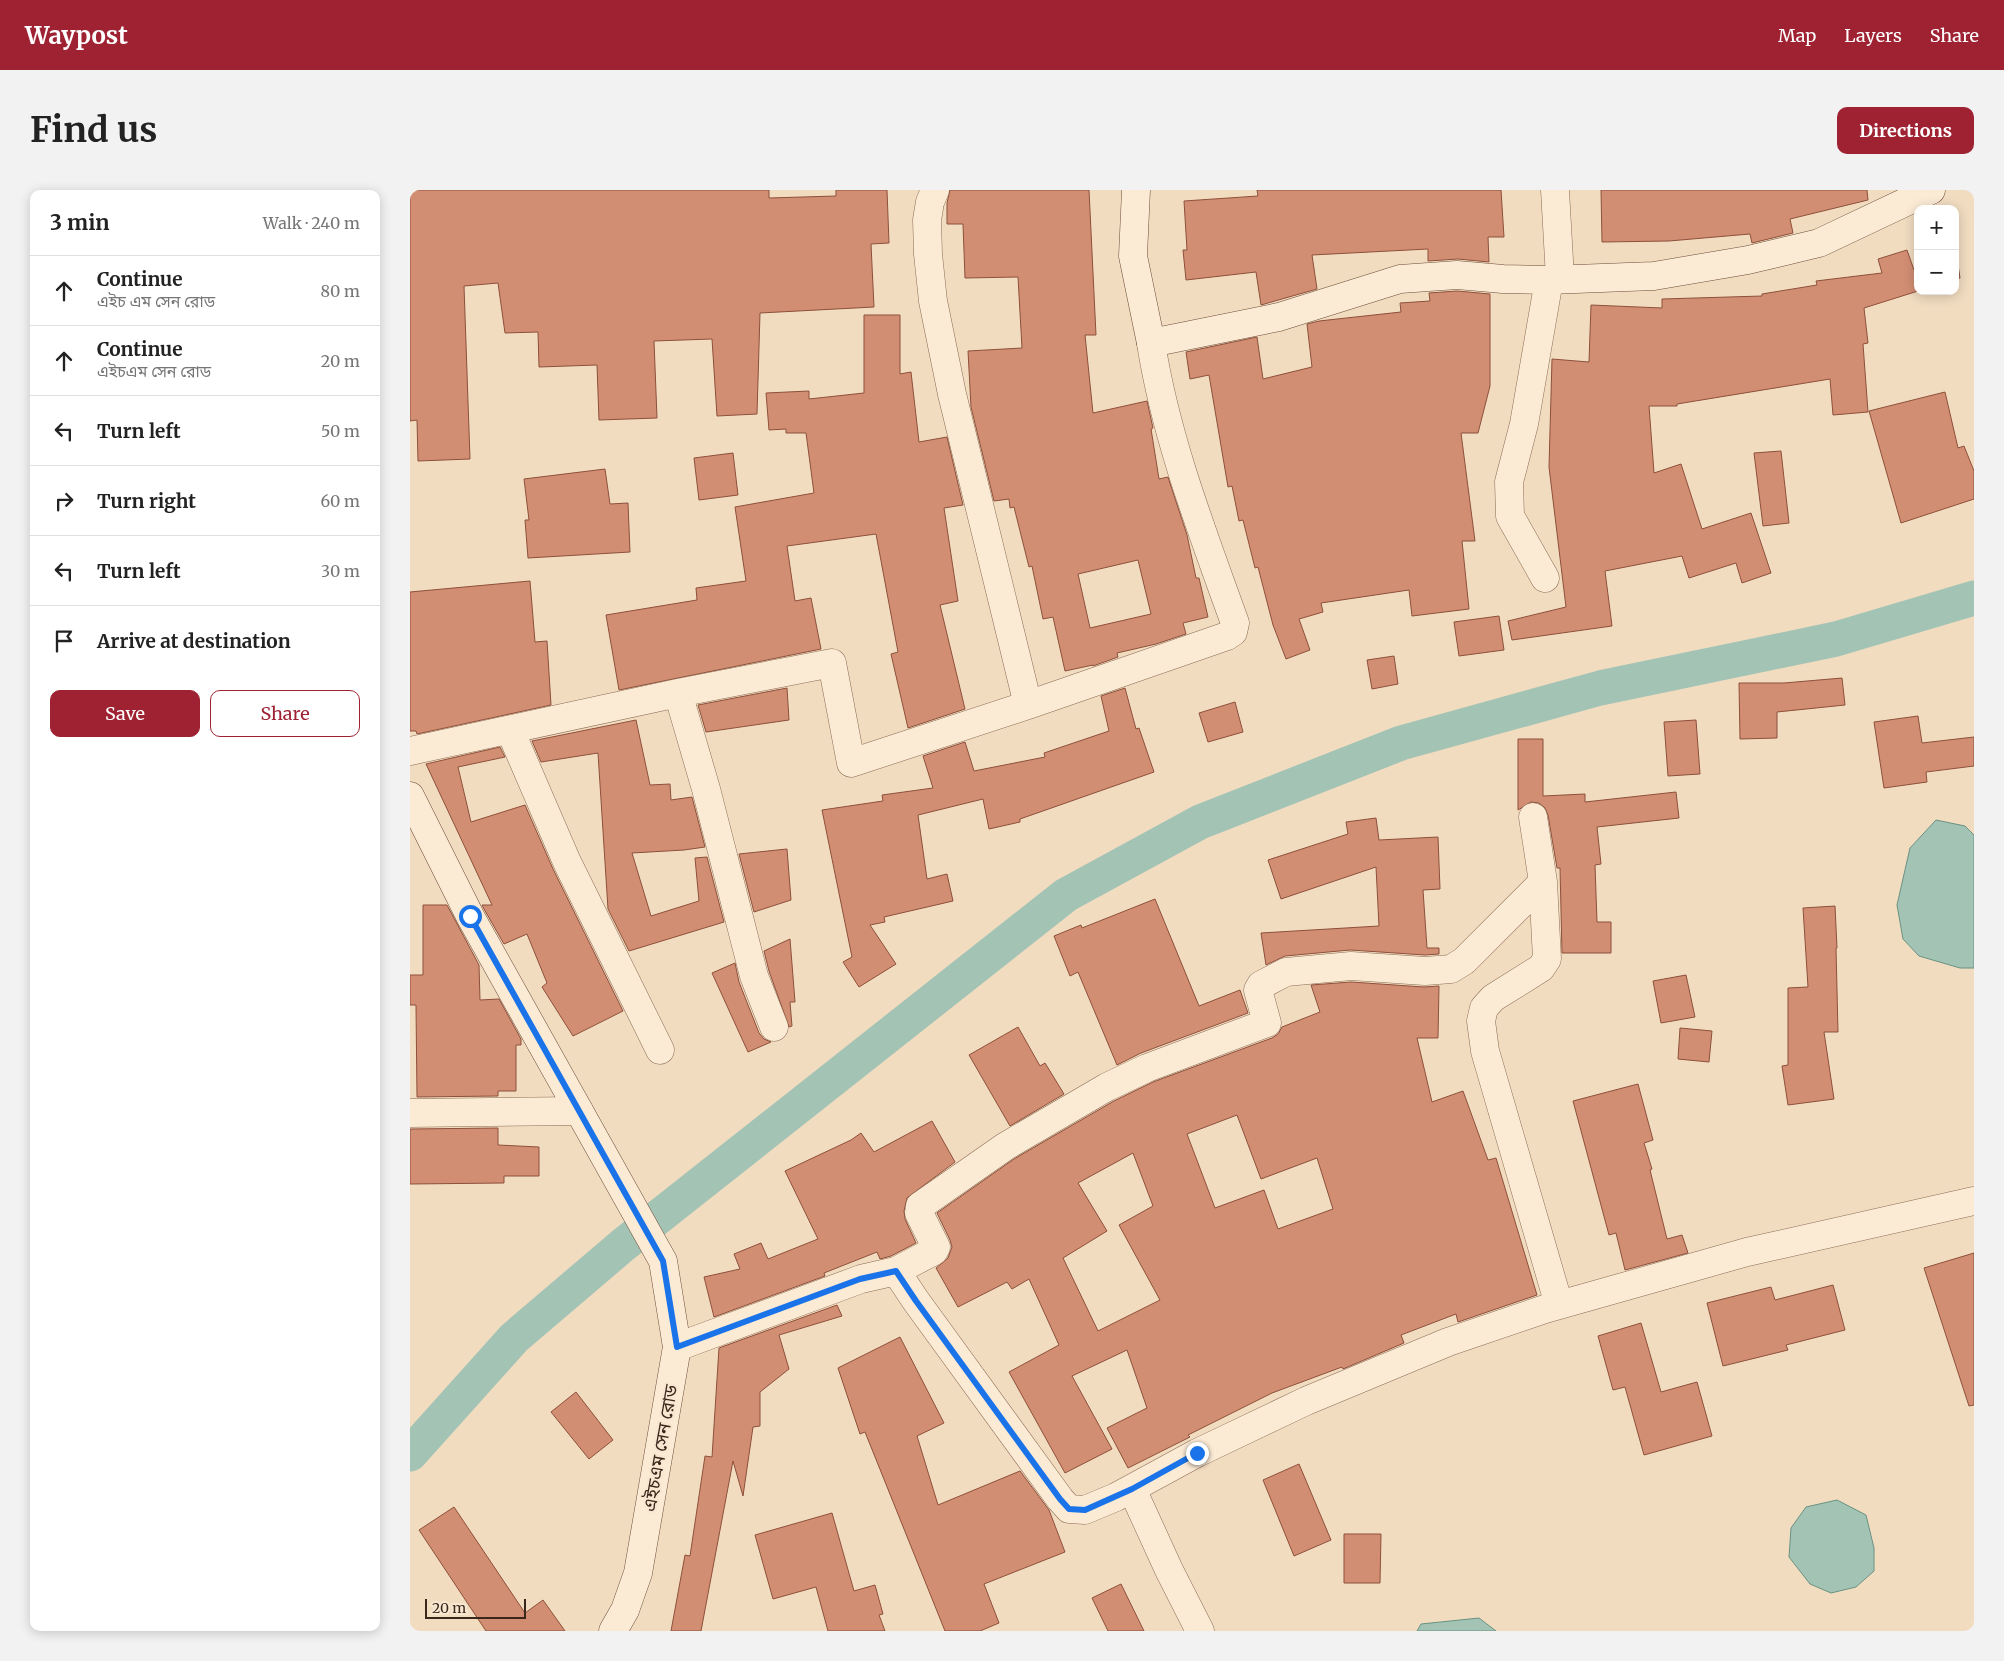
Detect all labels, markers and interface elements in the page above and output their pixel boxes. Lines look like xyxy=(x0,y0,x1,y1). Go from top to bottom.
text: Waypost xyxy=(25,20,128,51)
text: Map xyxy=(1778,24,1816,47)
text: Layers xyxy=(1844,24,1902,47)
text: Share xyxy=(1930,24,1979,47)
button: Directions xyxy=(1837,107,1974,154)
text: Find us xyxy=(30,108,157,152)
map controls xyxy=(1914,205,1959,295)
button: + xyxy=(1914,205,1959,250)
text: 3 min xyxy=(50,209,109,236)
text: Walk · 240 m xyxy=(263,213,360,233)
button: − xyxy=(1914,250,1959,295)
text: Continue xyxy=(97,267,183,291)
icon: ahead xyxy=(50,277,78,305)
text: 80 m xyxy=(321,281,360,301)
text: এইচ এম সেন রোড xyxy=(97,291,215,311)
text: Continue xyxy=(97,337,183,361)
icon: ahead xyxy=(50,347,78,375)
text: 20 m xyxy=(321,351,360,371)
text: এইচএম সেন রোড xyxy=(97,361,211,381)
icon: left xyxy=(50,417,78,445)
text: Turn left xyxy=(97,419,181,443)
text: 50 m xyxy=(321,421,360,441)
icon: right xyxy=(50,487,78,515)
text: Turn right xyxy=(97,489,196,513)
text: 60 m xyxy=(320,491,360,511)
icon: left xyxy=(50,557,78,585)
text: Turn left xyxy=(97,559,181,583)
text: 30 m xyxy=(321,561,360,581)
icon: arrive xyxy=(50,627,78,655)
text: Arrive at destination xyxy=(97,629,291,653)
button: Save xyxy=(50,690,200,737)
button: Share xyxy=(210,690,360,737)
route start xyxy=(459,905,482,928)
street label: এইচএম সেন রোড xyxy=(638,1383,683,1513)
route end xyxy=(1186,1442,1209,1465)
scale bar xyxy=(425,1596,526,1619)
text: 20 m xyxy=(432,1599,466,1617)

